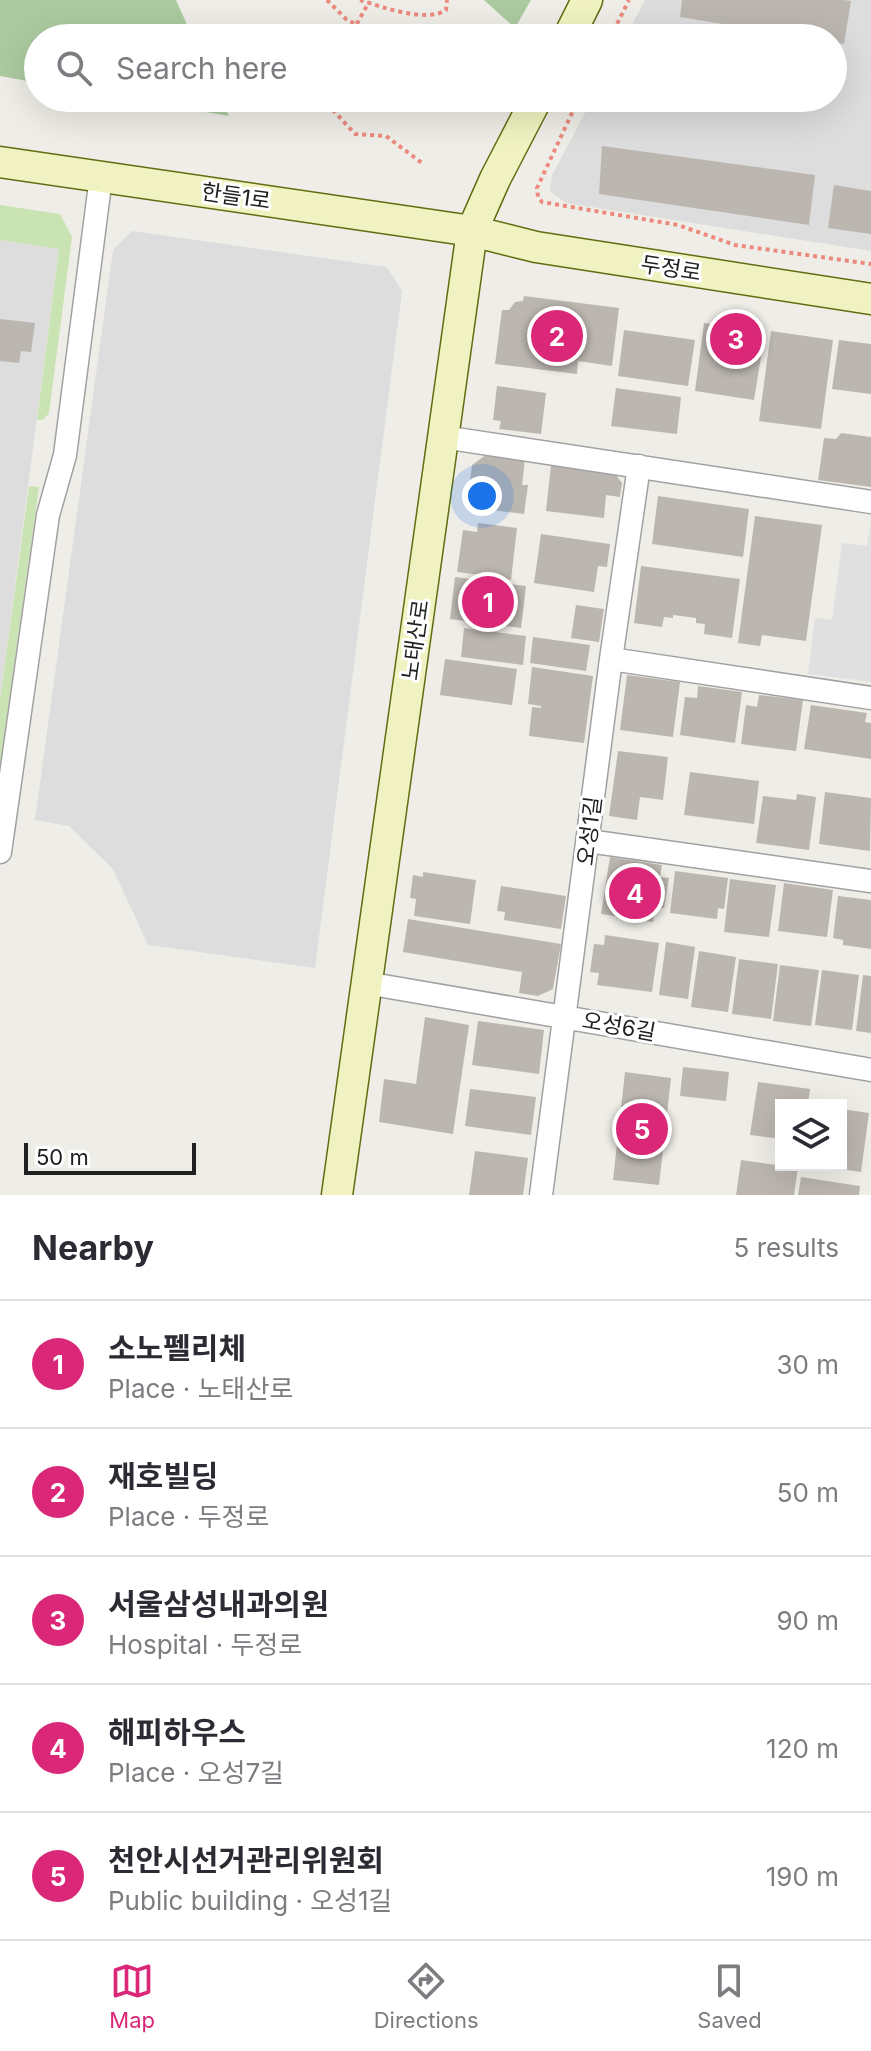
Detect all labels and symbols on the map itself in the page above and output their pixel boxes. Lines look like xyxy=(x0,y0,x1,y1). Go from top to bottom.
street label: 한들1로 xyxy=(200,178,272,214)
street label: 두정로 xyxy=(639,250,703,286)
pin: 2 xyxy=(531,306,583,366)
pin: 3 xyxy=(710,309,762,369)
your location xyxy=(462,476,502,516)
pin: 1 xyxy=(462,572,514,632)
street label: 노태산로 xyxy=(396,598,434,682)
street label: 오성1길 xyxy=(572,795,606,867)
pin: 4 xyxy=(609,863,661,923)
street label: 오성6길 xyxy=(580,1007,658,1045)
pin: 5 xyxy=(616,1099,668,1159)
scale bar xyxy=(24,1139,196,1175)

